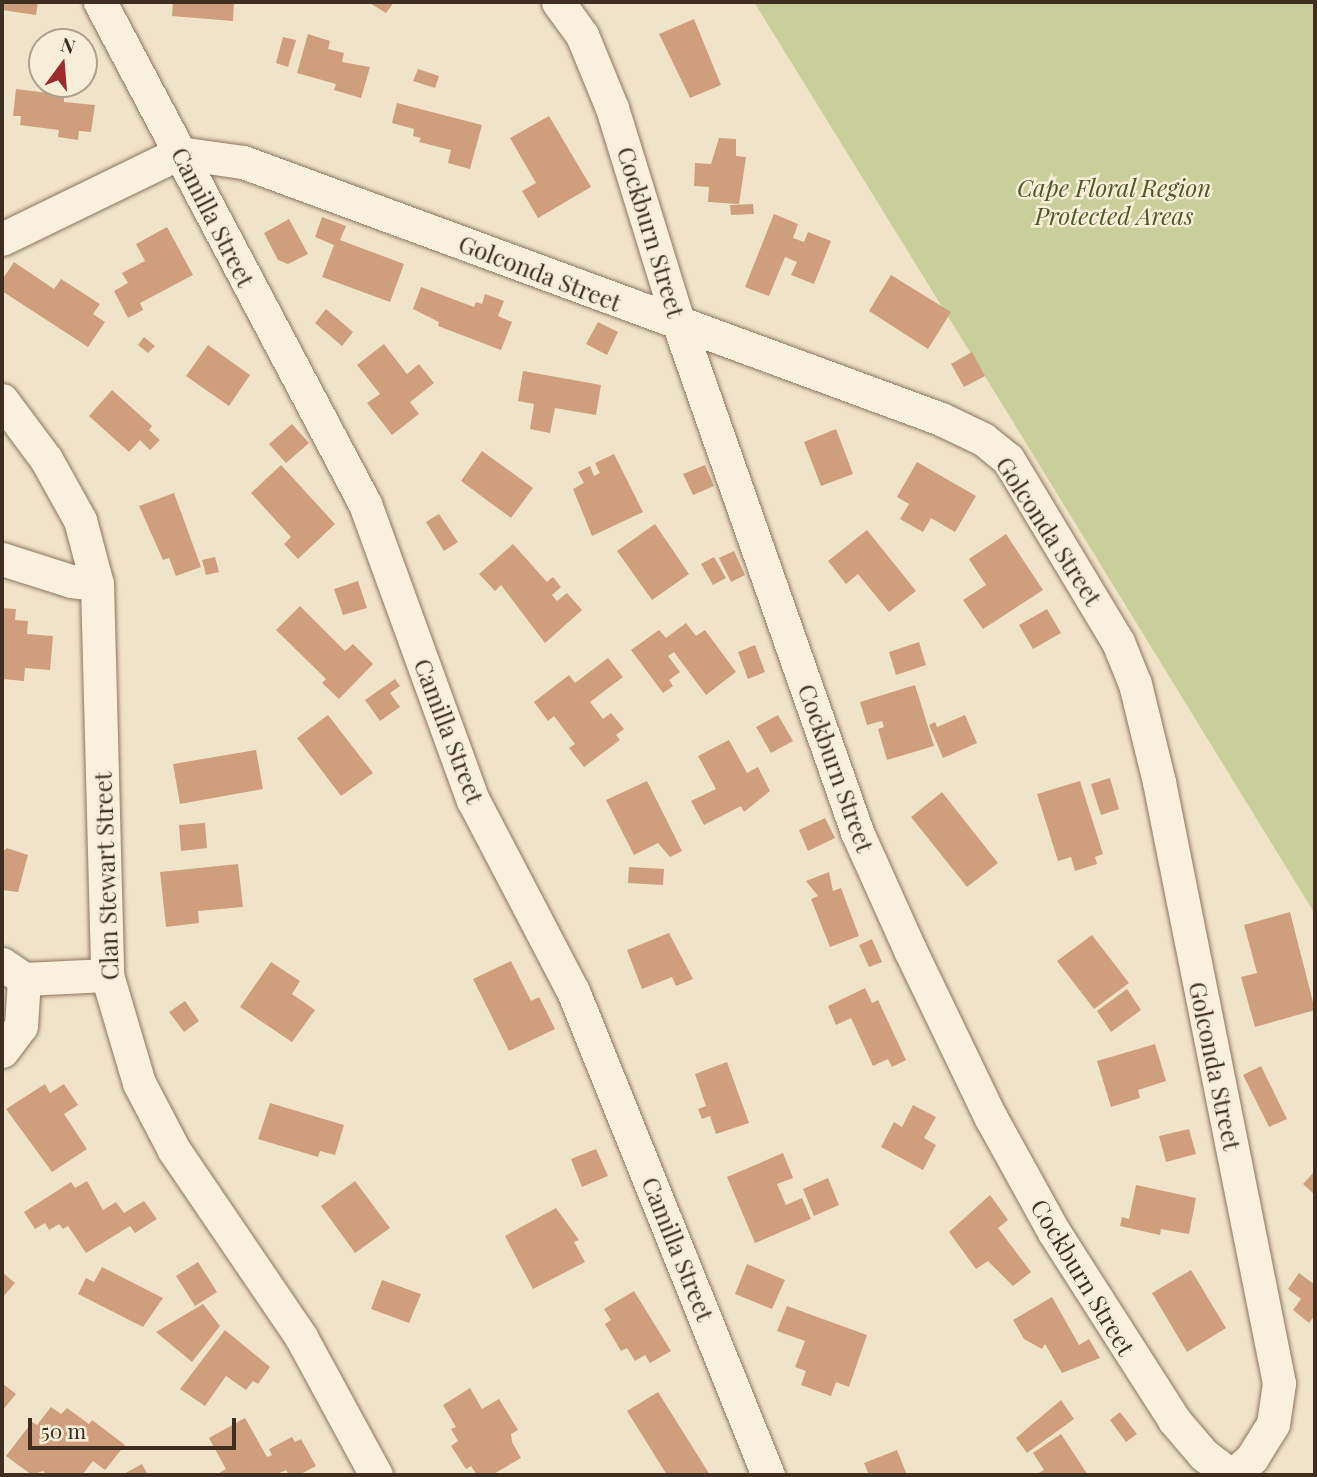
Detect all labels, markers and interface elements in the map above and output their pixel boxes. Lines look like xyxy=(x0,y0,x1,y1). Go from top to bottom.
north arrow xyxy=(28,28,98,98)
text: N xyxy=(58,30,78,59)
street label: Camilla Street xyxy=(165,142,261,292)
street label: Cockburn Street xyxy=(611,143,691,321)
park label: Cape Floral Region Protected Areas xyxy=(1016,174,1212,230)
street label: Golconda Street xyxy=(455,229,625,317)
street label: Golconda Street xyxy=(990,451,1108,611)
street label: Camilla Street xyxy=(408,654,490,808)
street label: Cockburn Street xyxy=(792,680,880,856)
street label: Clan Stewart Street xyxy=(88,771,124,981)
street label: Golconda Street xyxy=(1183,979,1247,1153)
street label: Camilla Street xyxy=(636,1173,720,1325)
street label: Cockburn Street xyxy=(1025,1194,1141,1360)
scale bar xyxy=(32,1404,240,1448)
text: 50 m xyxy=(41,1416,86,1444)

